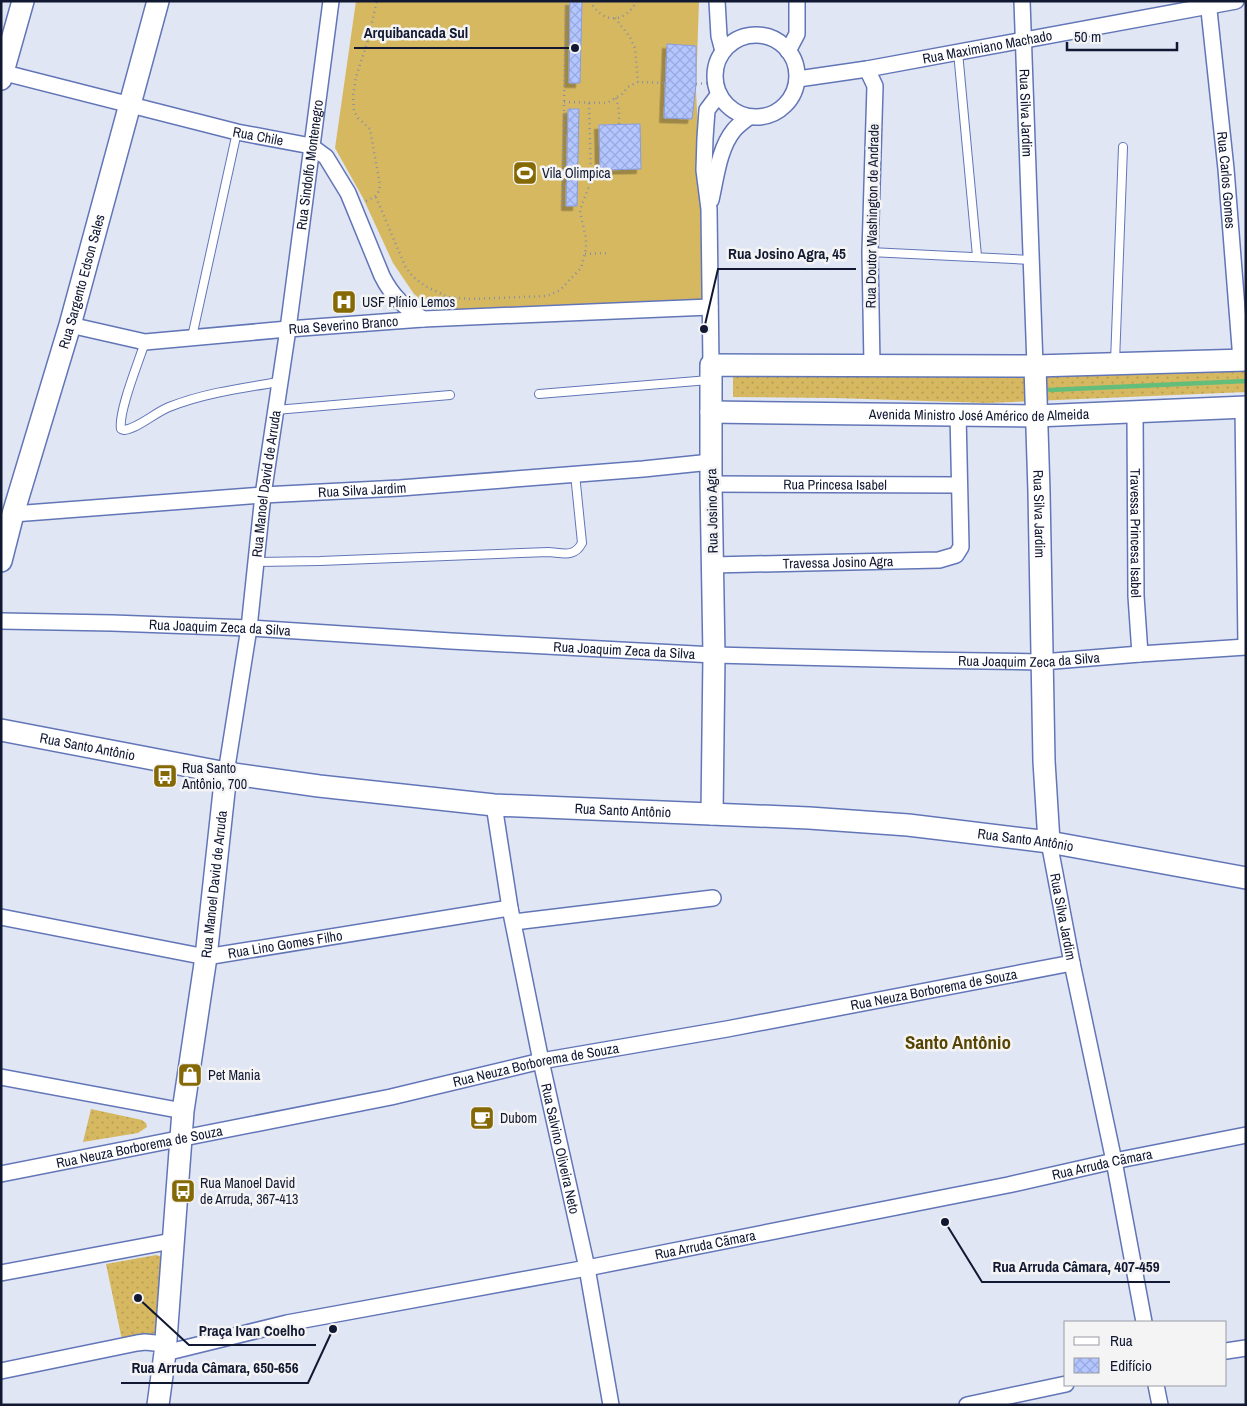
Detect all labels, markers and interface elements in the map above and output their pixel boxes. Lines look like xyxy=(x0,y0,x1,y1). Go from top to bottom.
callout: Arquibancada Sul xyxy=(354,18,479,48)
scale bar xyxy=(1067,20,1177,52)
text: Arquibancada Sul xyxy=(364,22,468,43)
street label: Rua Maximiano Machado xyxy=(921,26,1054,68)
text: 50 m xyxy=(1074,26,1101,47)
street label: Rua Silva Jardim xyxy=(1015,69,1037,157)
street label: Rua Sindolfo Montenegro xyxy=(292,99,327,231)
street label: Rua Chile xyxy=(231,122,285,150)
street label: Rua Doutor Washington de Andrade xyxy=(861,124,883,308)
street label: Rua Carlos Gomes xyxy=(1213,130,1240,230)
sports icon: Vila Olimpica xyxy=(512,160,538,186)
place label: Vila Olimpica xyxy=(542,164,611,182)
street label: Rua Sargento Edson Sales xyxy=(54,212,109,351)
callout: Rua Josino Agra, 45 xyxy=(718,239,856,269)
text: Rua Josino Agra, 45 xyxy=(728,243,846,264)
hospital icon: USF Plínio Lemos xyxy=(331,289,357,315)
place label: USF Plínio Lemos xyxy=(362,293,455,311)
street label: Rua Severino Branco xyxy=(288,312,399,338)
street label: Avenida Ministro José Américo de Almeida xyxy=(868,405,1090,425)
street label: Rua Manoel David de Arruda xyxy=(247,408,285,558)
street label: Rua Josino Agra xyxy=(702,468,722,554)
street label: Travessa Princesa Isabel xyxy=(1126,468,1145,598)
street label: Rua Silva Jardim xyxy=(1029,470,1049,558)
street label: Rua Princesa Isabel xyxy=(783,475,887,494)
street label: Rua Silva Jardim xyxy=(318,479,407,501)
street label: Travessa Josino Agra xyxy=(782,552,894,572)
street label: Rua Joaquim Zeca da Silva xyxy=(149,615,292,640)
street label: Rua Joaquim Zeca da Silva xyxy=(553,637,696,663)
street label: Rua Joaquim Zeca da Silva xyxy=(958,648,1101,671)
street label: Rua Santo Antônio xyxy=(38,729,137,764)
place label: Rua Santo Antônio, 700 xyxy=(181,759,247,793)
bus stop icon: Rua Santo Antônio, 700 xyxy=(152,763,178,789)
street label: Rua Santo Antônio xyxy=(574,799,671,821)
street label: Rua Manoel David de Arruda xyxy=(197,809,231,959)
street label: Rua Santo Antônio xyxy=(977,824,1075,855)
street label: Rua Silva Jardim xyxy=(1046,872,1080,962)
street label: Rua Lino Gomes Filho xyxy=(227,926,344,962)
street label: Rua Neuza Borborema de Souza xyxy=(849,965,1019,1014)
district label: Santo Antônio xyxy=(905,1029,1011,1055)
street label: Rua Neuza Borborema de Souza xyxy=(451,1039,621,1091)
shop icon: Pet Mania xyxy=(177,1062,203,1088)
place label: Pet Mania xyxy=(208,1066,261,1084)
street label: Rua Salvino Oliveira Neto xyxy=(537,1081,584,1216)
cafe icon: Dubom xyxy=(469,1105,495,1131)
place label: Dubom xyxy=(500,1109,537,1127)
street label: Rua Neuza Borborema de Souza xyxy=(55,1121,225,1172)
street label: Rua Arruda Cãmara xyxy=(1050,1145,1154,1184)
place label: Rua Manoel David de Arruda, 367-413 xyxy=(200,1174,298,1208)
bus stop icon: Rua Manoel David de Arruda, 367-413 xyxy=(170,1178,196,1204)
street label: Rua Arruda Cãmara xyxy=(653,1226,758,1263)
callout: Rua Arruda Câmara, 407-459 xyxy=(982,1252,1170,1282)
text: Rua Arruda Câmara, 407-459 xyxy=(992,1256,1160,1277)
callout: Praça Ivan Coelho xyxy=(189,1315,316,1345)
text: Praça Ivan Coelho xyxy=(199,1320,305,1341)
legend xyxy=(1064,1321,1227,1386)
text: Rua xyxy=(1110,1330,1133,1351)
callout: Rua Arruda Câmara, 650-656 xyxy=(121,1353,308,1383)
text: Edifício xyxy=(1110,1355,1152,1376)
text: Rua Arruda Câmara, 650-656 xyxy=(131,1357,299,1378)

